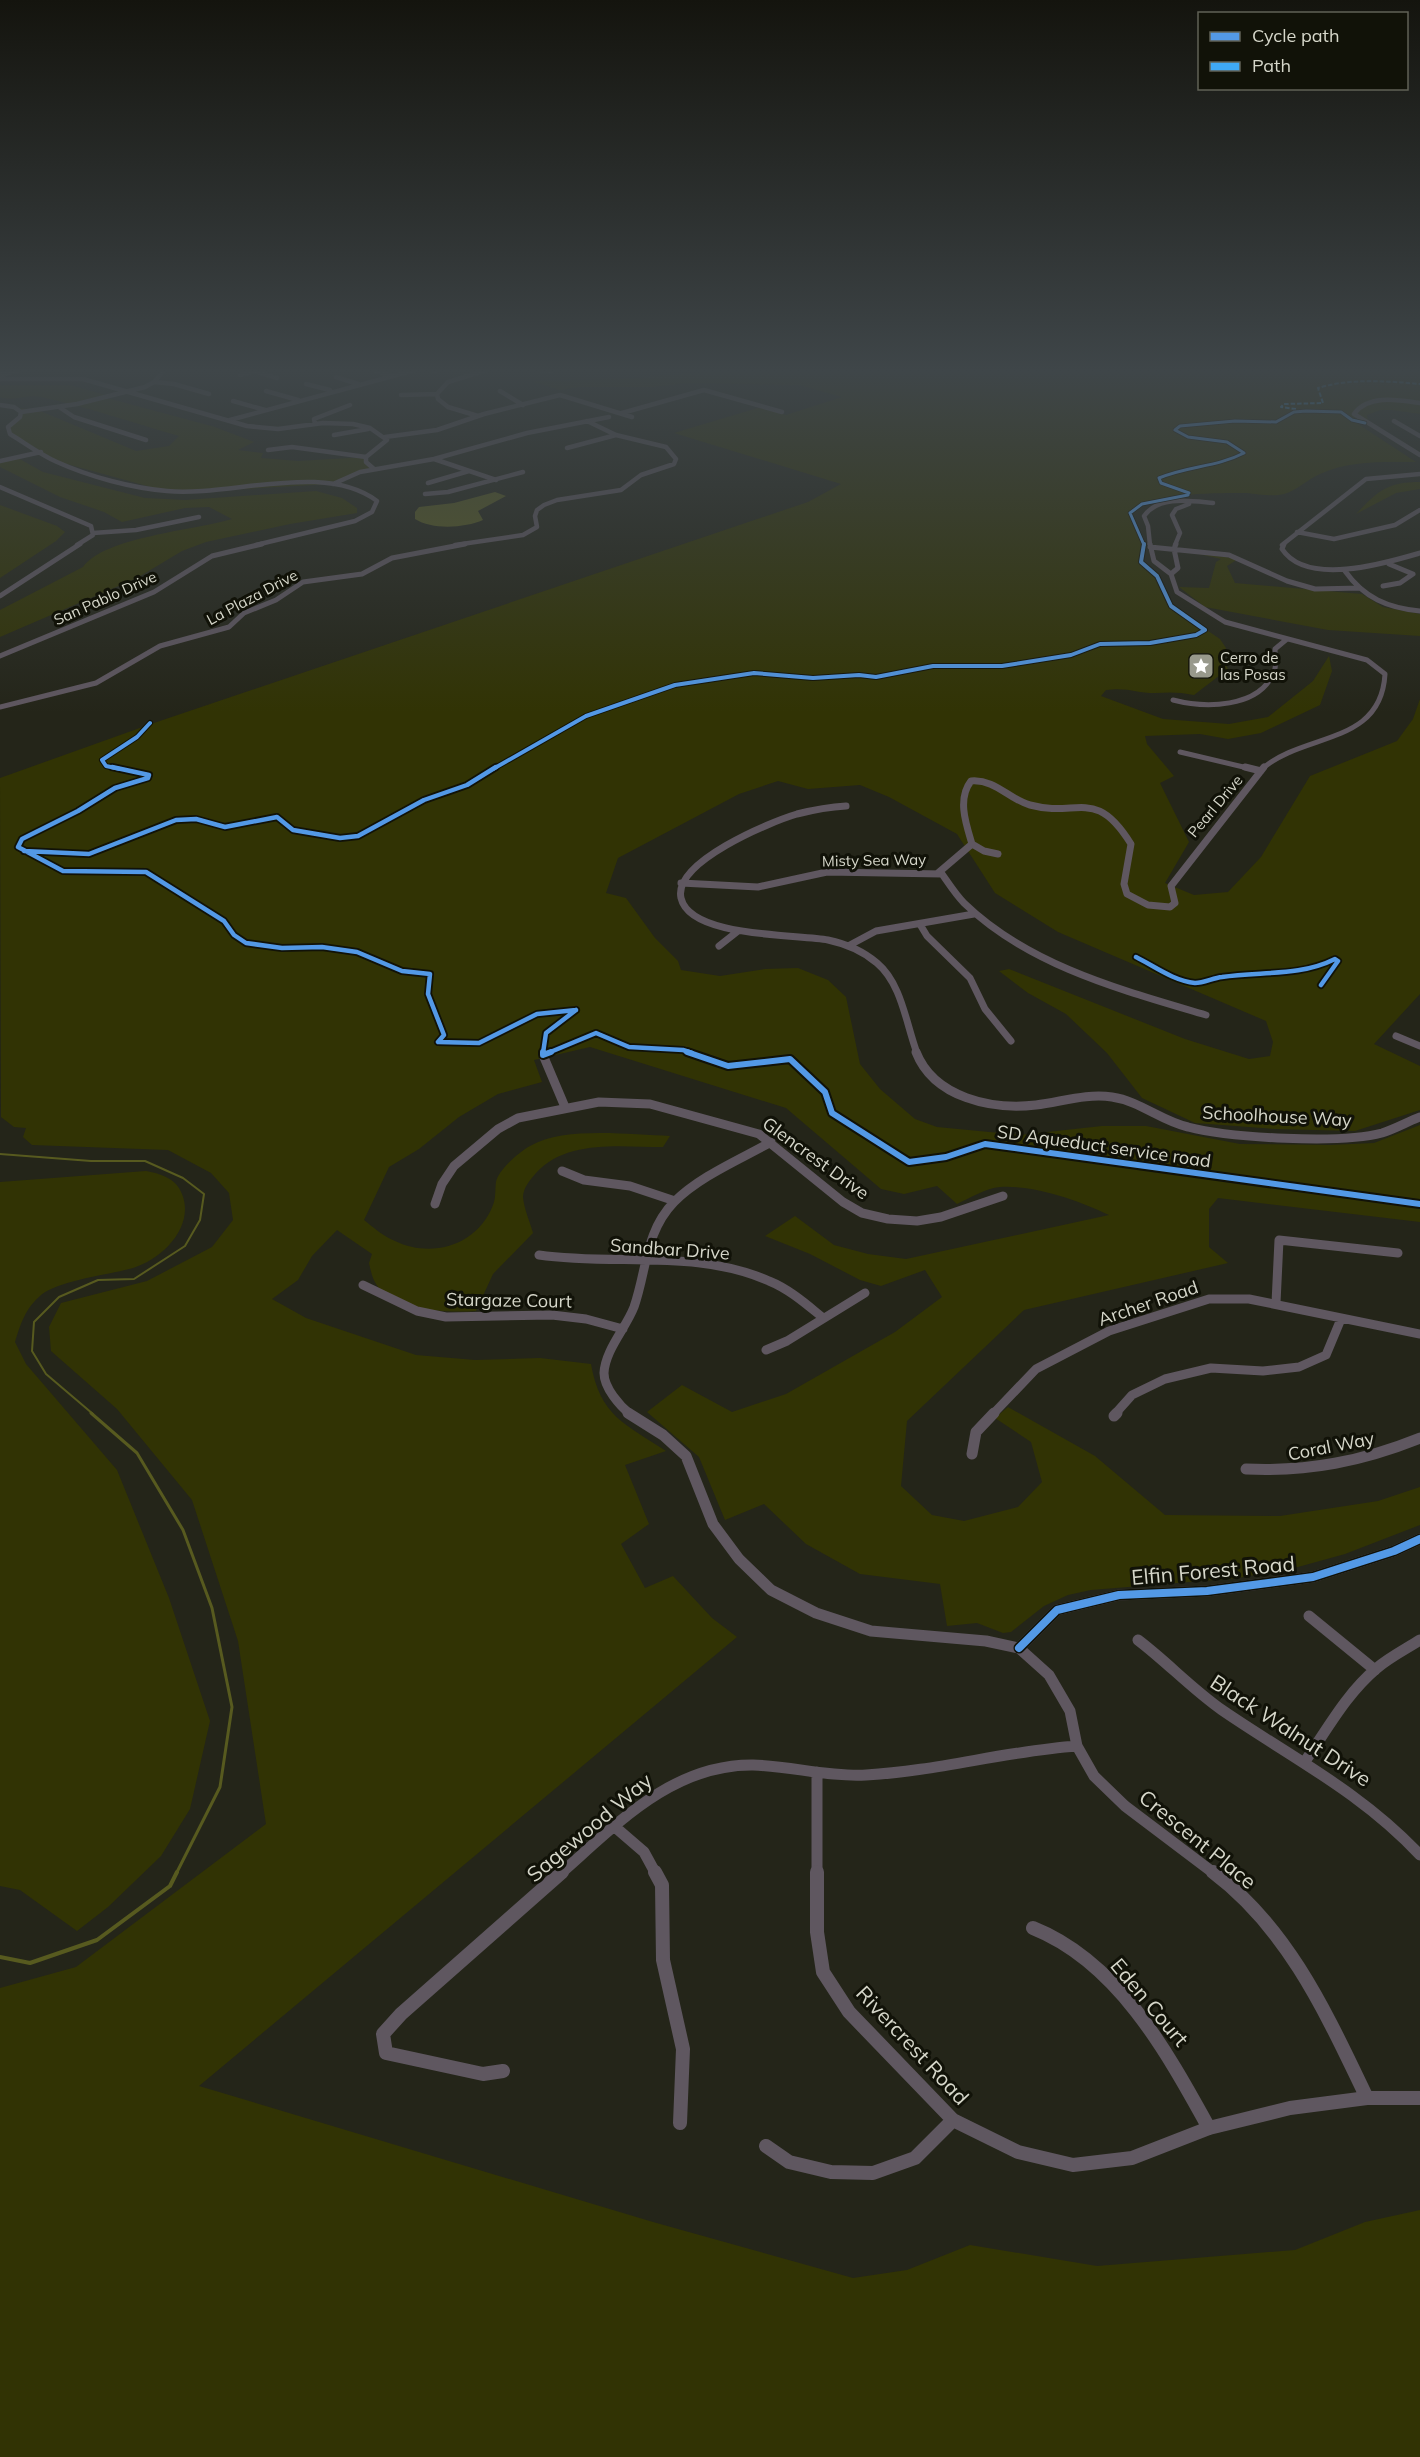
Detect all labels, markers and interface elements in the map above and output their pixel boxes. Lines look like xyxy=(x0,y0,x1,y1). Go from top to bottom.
legend xyxy=(1198,12,1408,90)
text: Cycle path xyxy=(1252,24,1339,47)
text: Path xyxy=(1252,54,1291,77)
street label: La Plaza Drive xyxy=(203,565,301,629)
street label: San Pablo Drive xyxy=(51,567,159,629)
place label: Cerro de las Posas xyxy=(1220,648,1286,684)
place icon: Cerro de las Posas xyxy=(1186,651,1216,681)
street label: Pearl Drive xyxy=(1183,771,1247,841)
street label: Misty Sea Way xyxy=(822,850,926,870)
street label: Schoolhouse Way xyxy=(1202,1101,1353,1131)
street label: Glencrest Drive xyxy=(758,1112,874,1204)
street label: SD Aqueduct service road xyxy=(996,1120,1212,1172)
street label: Sandbar Drive xyxy=(609,1233,731,1265)
street label: Archer Road xyxy=(1095,1275,1201,1331)
street label: Stargaze Court xyxy=(446,1287,572,1313)
street label: Coral Way xyxy=(1286,1426,1377,1466)
street label: Elfin Forest Road xyxy=(1130,1550,1296,1590)
street label: Black Walnut Drive xyxy=(1206,1668,1376,1792)
street label: Sagewood Way xyxy=(521,1767,657,1887)
street label: Crescent Place xyxy=(1134,1784,1262,1894)
street label: Eden Court xyxy=(1106,1953,1194,2051)
street label: Rivercrest Road xyxy=(851,1980,975,2110)

